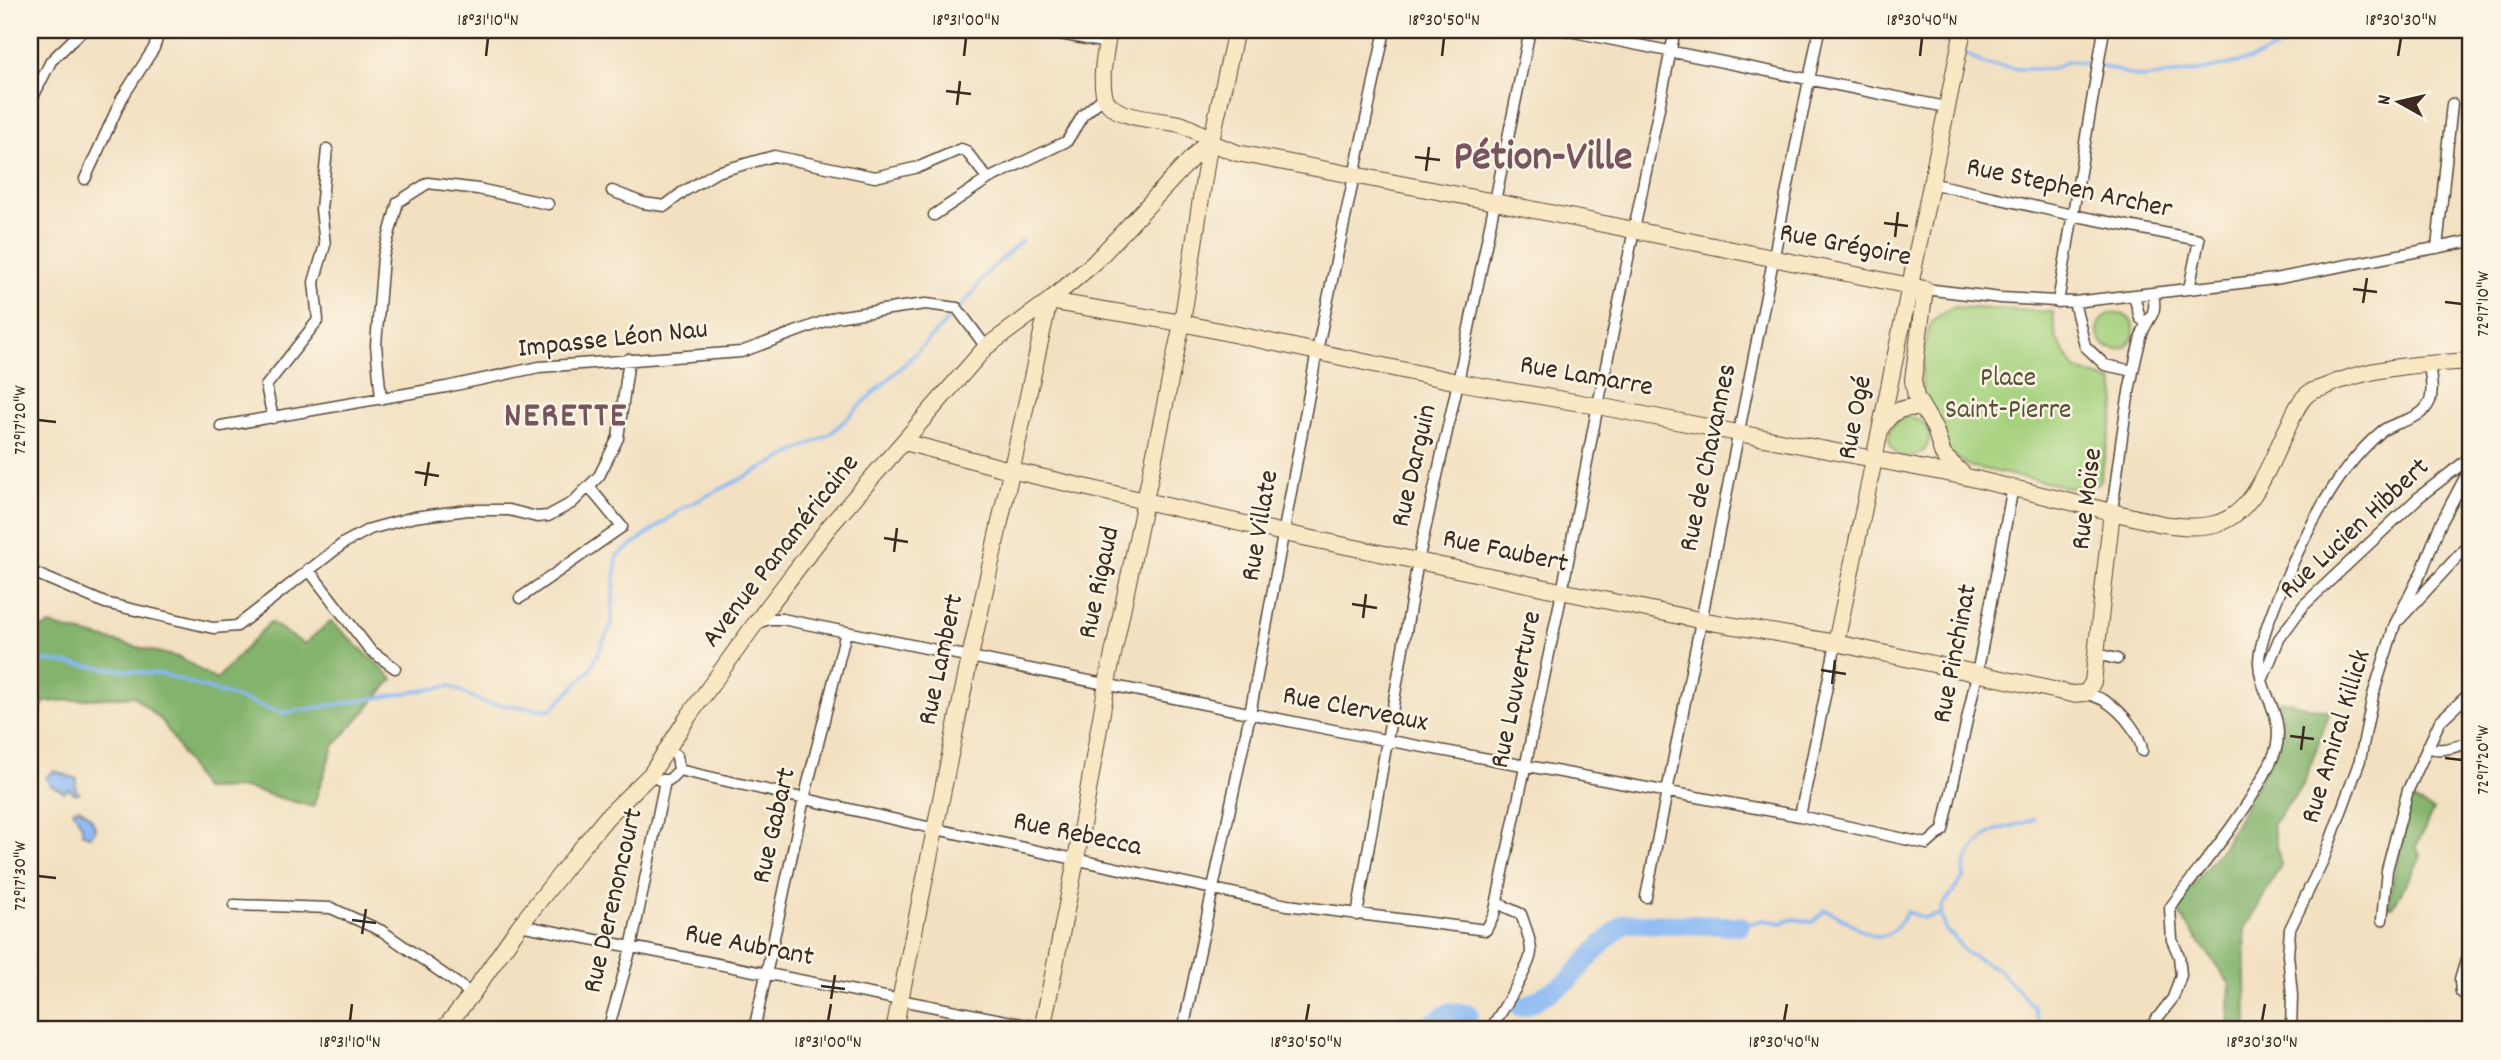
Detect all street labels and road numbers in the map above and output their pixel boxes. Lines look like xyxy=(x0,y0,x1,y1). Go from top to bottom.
street label: Rue Stephen Archer xyxy=(1962,149,2176,231)
street label: Rue Grégoire xyxy=(1776,215,1914,279)
street label: Impasse Léon Nau xyxy=(516,311,710,371)
street label: Rue Lamarre xyxy=(1516,347,1656,409)
street label: Rue de Chavannes xyxy=(1671,360,1749,556)
street label: Rue Ogé xyxy=(1829,373,1885,463)
street label: Rue Darguin xyxy=(1382,401,1450,531)
street label: Avenue Panaméricaine xyxy=(693,446,871,658)
street label: Rue Moïse xyxy=(2063,446,2115,552)
street label: Rue Lucien Hibbert xyxy=(2272,450,2440,610)
street label: Rue Villate xyxy=(1233,467,1291,585)
street label: Rue Faubert xyxy=(1439,520,1571,586)
street label: Rue Rigaud xyxy=(1070,523,1132,643)
street label: Rue Pinchinat xyxy=(1924,581,1990,727)
street label: Rue Lambert xyxy=(910,591,976,729)
street label: Rue Louverture xyxy=(1482,608,1554,772)
street label: Rue Amiral Killick xyxy=(2293,645,2383,829)
street label: Rue Clerveaux xyxy=(1279,677,1431,745)
street label: Rue Gabart xyxy=(743,764,809,888)
street label: Rue Rebecca xyxy=(1009,803,1146,869)
street label: Rue Derenoncourt xyxy=(574,805,656,997)
street label: Rue Aubrant xyxy=(681,915,817,979)

